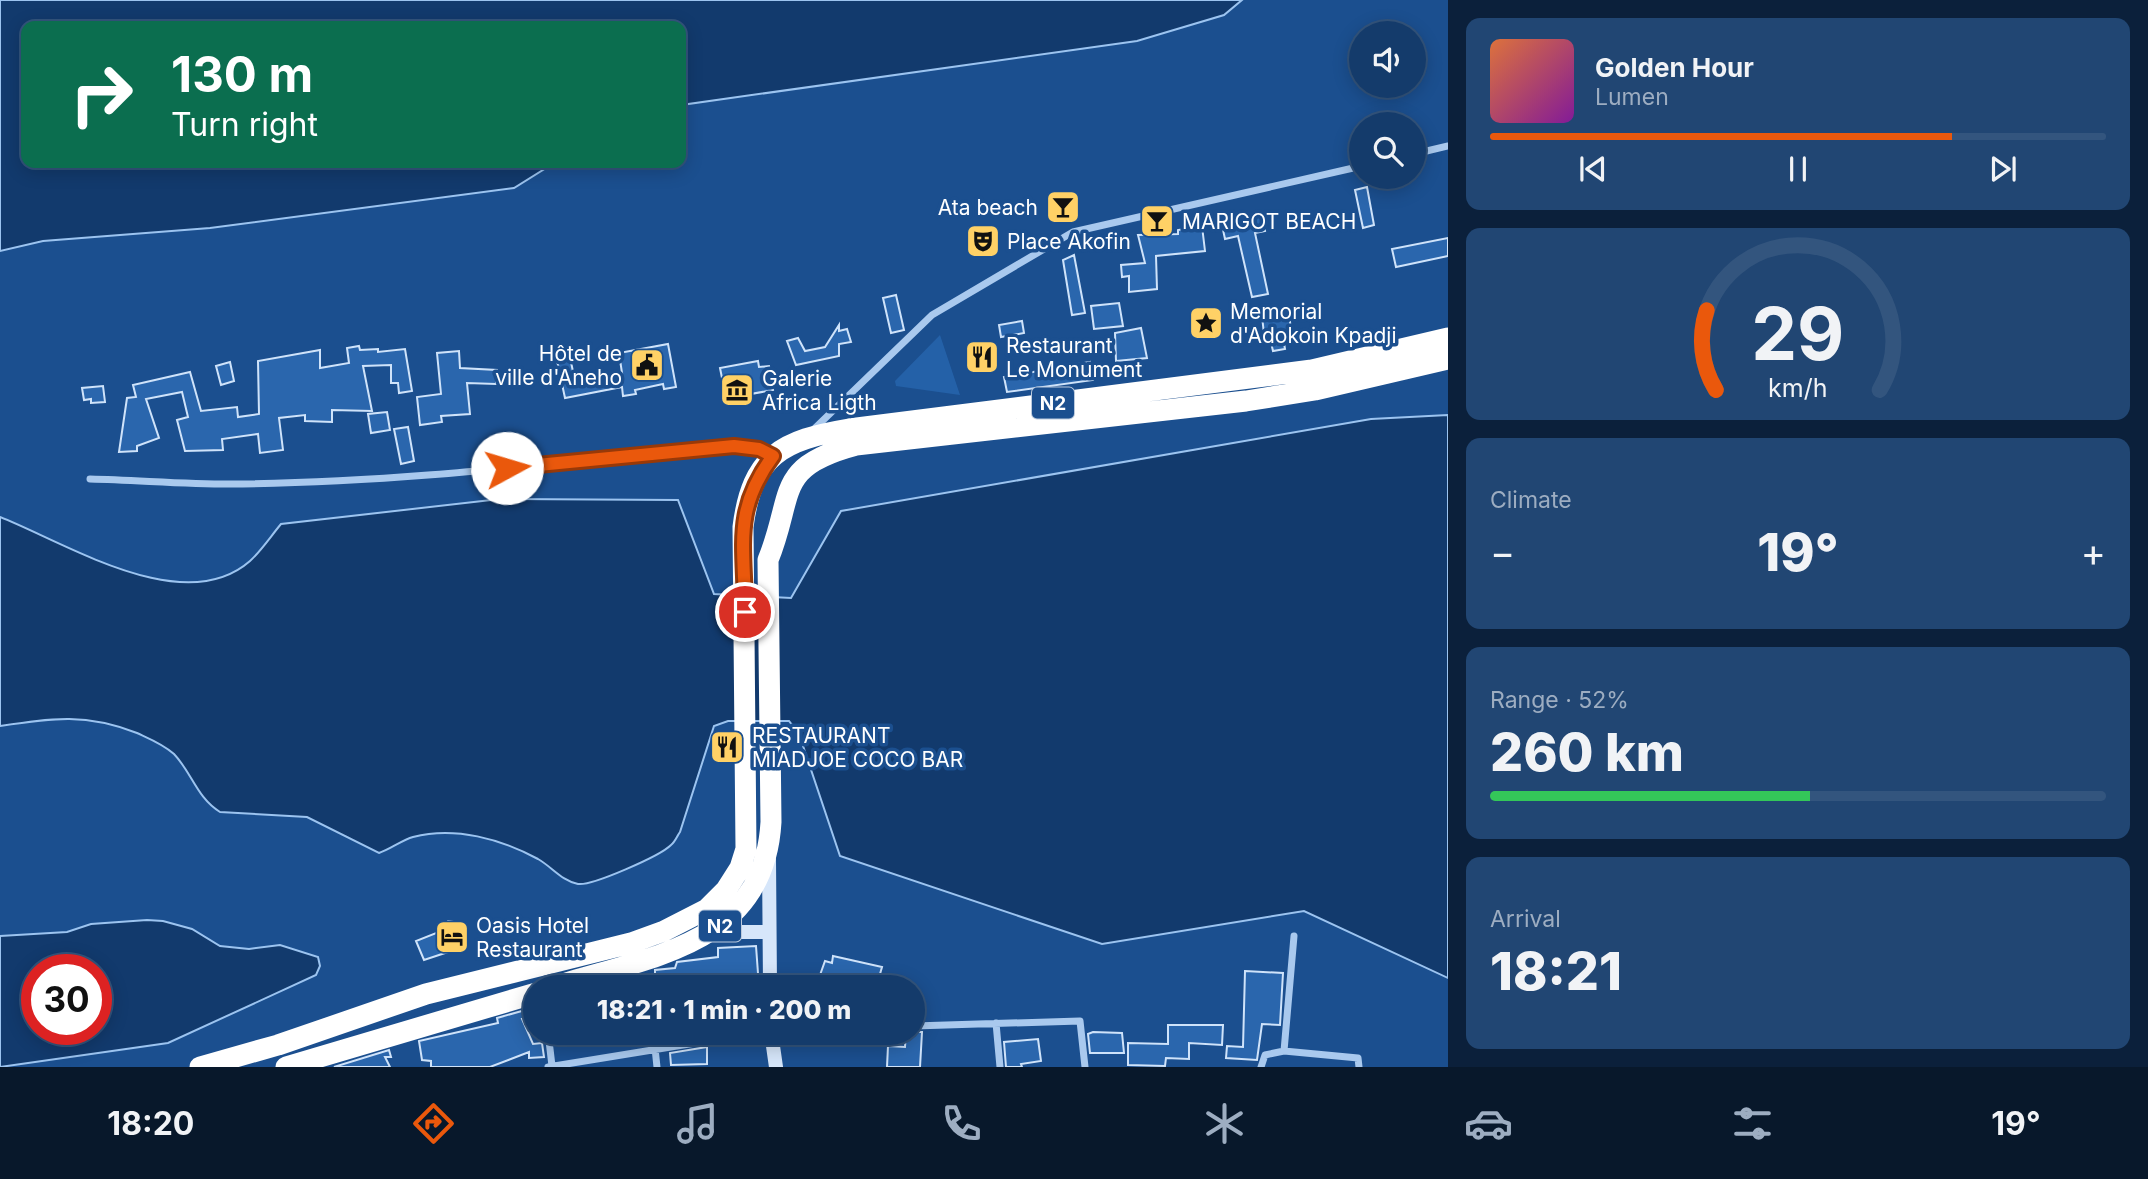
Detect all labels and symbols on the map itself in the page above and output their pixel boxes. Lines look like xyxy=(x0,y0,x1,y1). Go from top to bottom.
bar icon: Ata beach xyxy=(1044,188,1082,226)
place label: Ata beach xyxy=(938,195,1038,220)
bar icon: MARIGOT BEACH xyxy=(1138,202,1176,240)
place label: MARIGOT BEACH xyxy=(1182,209,1356,234)
theatre icon: Place Akofin xyxy=(964,222,1002,260)
place label: Place Akofin xyxy=(1007,229,1131,254)
place label: Memorial d'Adokoin Kpadji xyxy=(1230,299,1396,348)
place icon: Memorial d'Adokoin Kpadji xyxy=(1187,304,1225,342)
place label: Restaurant Le Monument xyxy=(1006,333,1142,382)
restaurant icon: Restaurant Le Monument xyxy=(963,338,1001,376)
place label: Hôtel de ville d'Aneho xyxy=(495,341,622,390)
public building icon: Hôtel de ville d'Aneho xyxy=(628,346,666,384)
place label: Galerie Africa Ligth xyxy=(762,366,877,415)
museum icon: Galerie Africa Ligth xyxy=(718,371,756,409)
road number: N2 xyxy=(1032,388,1074,418)
position arrow xyxy=(470,431,544,505)
pin xyxy=(715,582,775,642)
place label: RESTAURANT MIADJOE COCO BAR xyxy=(752,723,963,772)
restaurant icon: RESTAURANT MIADJOE COCO BAR xyxy=(708,728,746,766)
road number: N2 xyxy=(699,910,741,942)
place label: Oasis Hotel Restaurant xyxy=(476,913,589,962)
hotel icon: Oasis Hotel Restaurant xyxy=(433,918,471,956)
speed limit sign: 30 xyxy=(21,954,112,1045)

